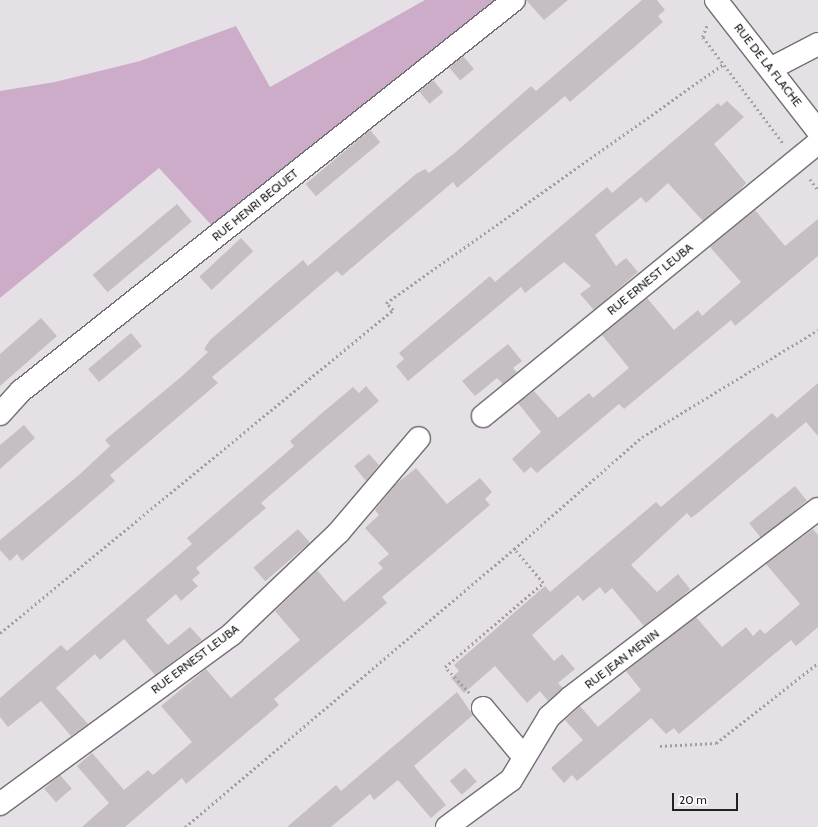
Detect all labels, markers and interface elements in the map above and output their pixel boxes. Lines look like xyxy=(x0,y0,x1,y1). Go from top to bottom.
street label: RUE DE LA FLACHE xyxy=(731,21,805,109)
street label: RUE HENRI BEQUET xyxy=(209,166,301,244)
street label: RUE ERNEST LEUBA xyxy=(604,240,696,318)
street label: RUE ERNEST LEUBA xyxy=(148,621,242,697)
street label: RUE JEAN MENIN xyxy=(582,626,662,692)
scale bar xyxy=(674,785,740,811)
text: 20 m xyxy=(679,792,707,807)

